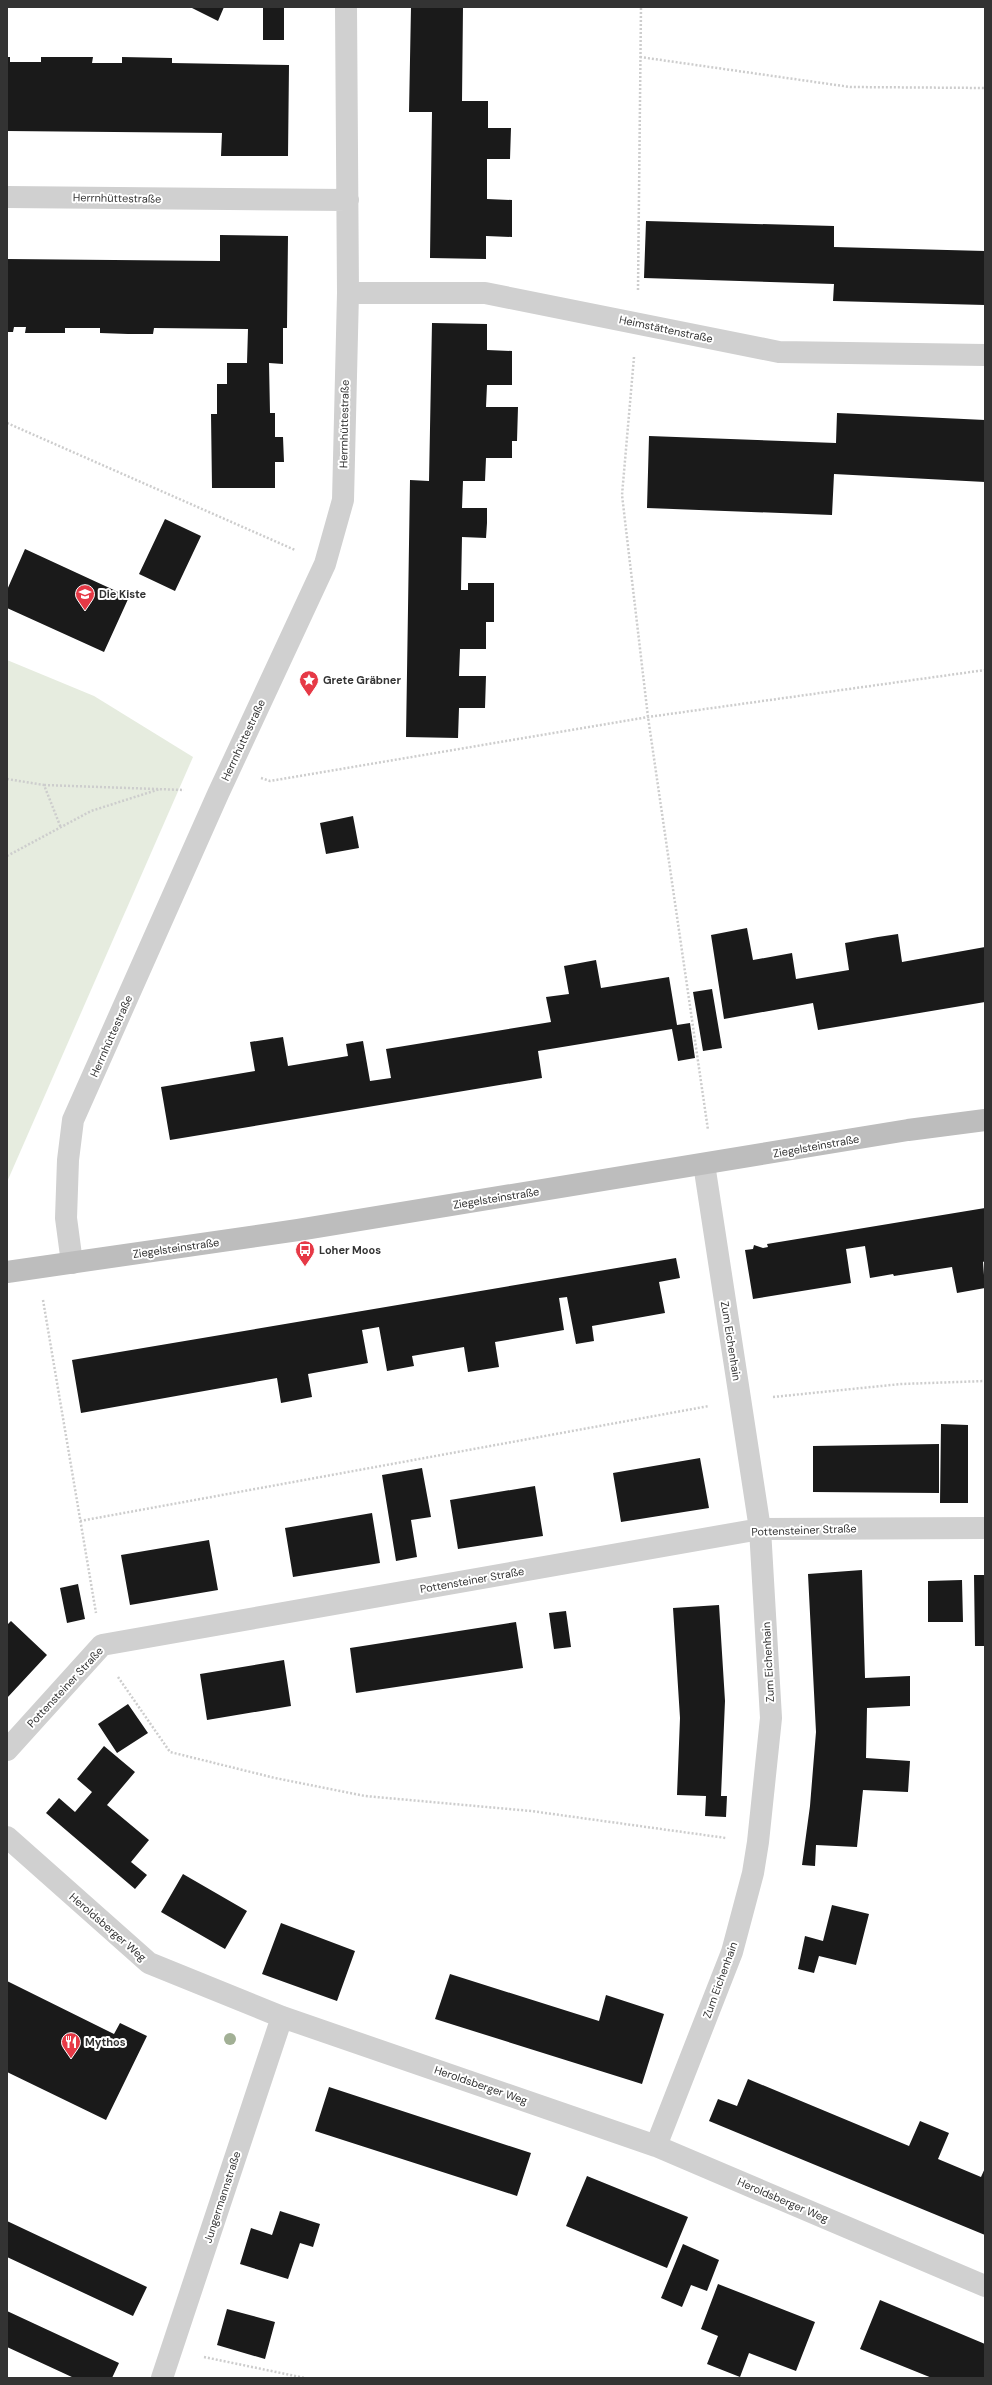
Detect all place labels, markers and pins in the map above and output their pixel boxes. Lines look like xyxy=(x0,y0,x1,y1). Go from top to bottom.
school or university icon: Die Kiste xyxy=(74,583,96,611)
place label: Die Kiste xyxy=(99,587,147,601)
place icon: Grete Gräbner xyxy=(298,669,320,697)
place label: Grete Gräbner xyxy=(323,673,401,687)
bus stop icon: Loher Moos xyxy=(294,1239,316,1267)
place label: Loher Moos xyxy=(319,1243,381,1257)
restaurant icon: Mythos xyxy=(60,2031,82,2059)
place label: Mythos xyxy=(85,2035,126,2049)

